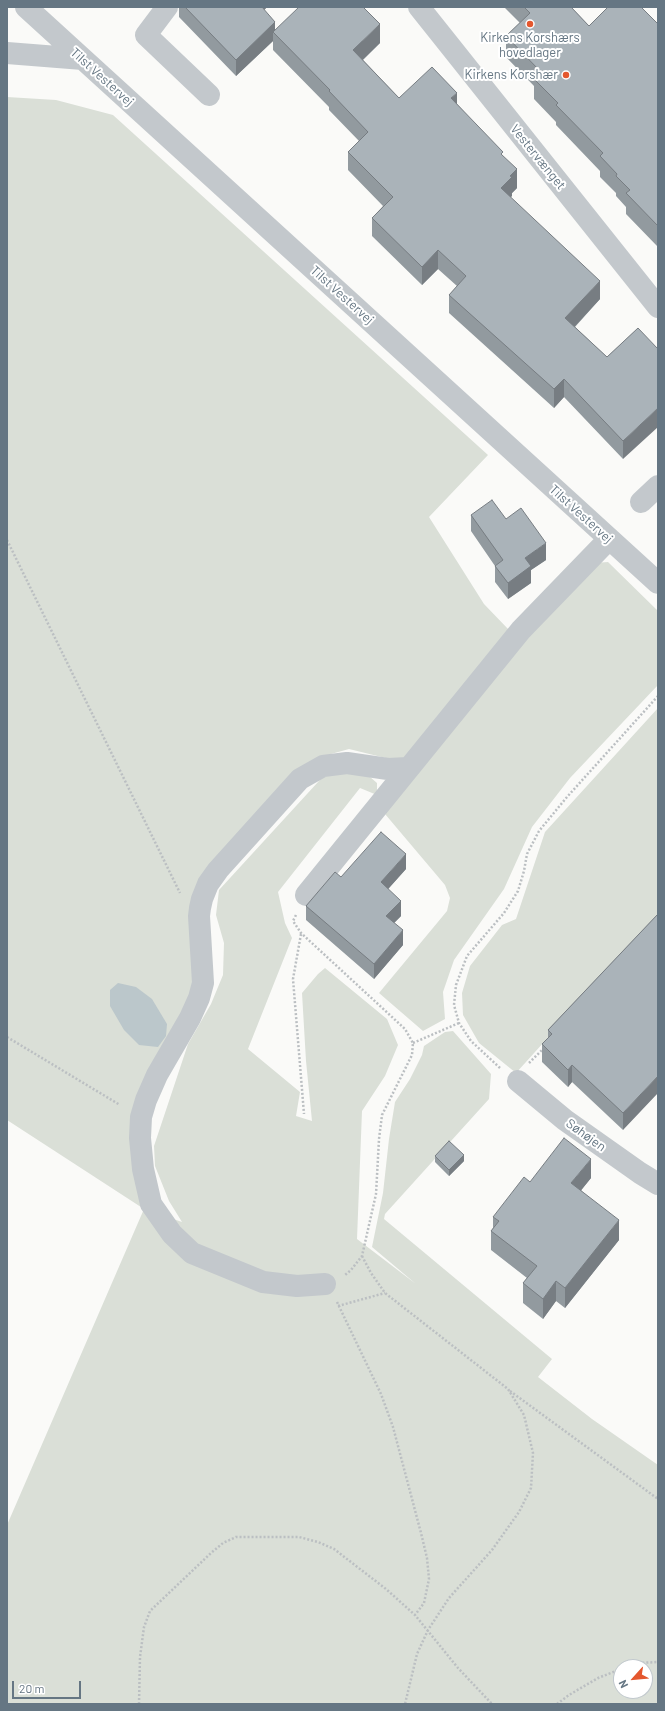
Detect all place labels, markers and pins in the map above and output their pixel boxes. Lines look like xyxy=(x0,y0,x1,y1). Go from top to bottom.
marker: Kirkens Korshærs hovedlager xyxy=(525,19,535,29)
place label: Kirkens Korshærs hovedlager xyxy=(480,30,580,61)
place label: Kirkens Korshær xyxy=(465,67,558,83)
marker: Kirkens Korshær xyxy=(561,70,571,80)

